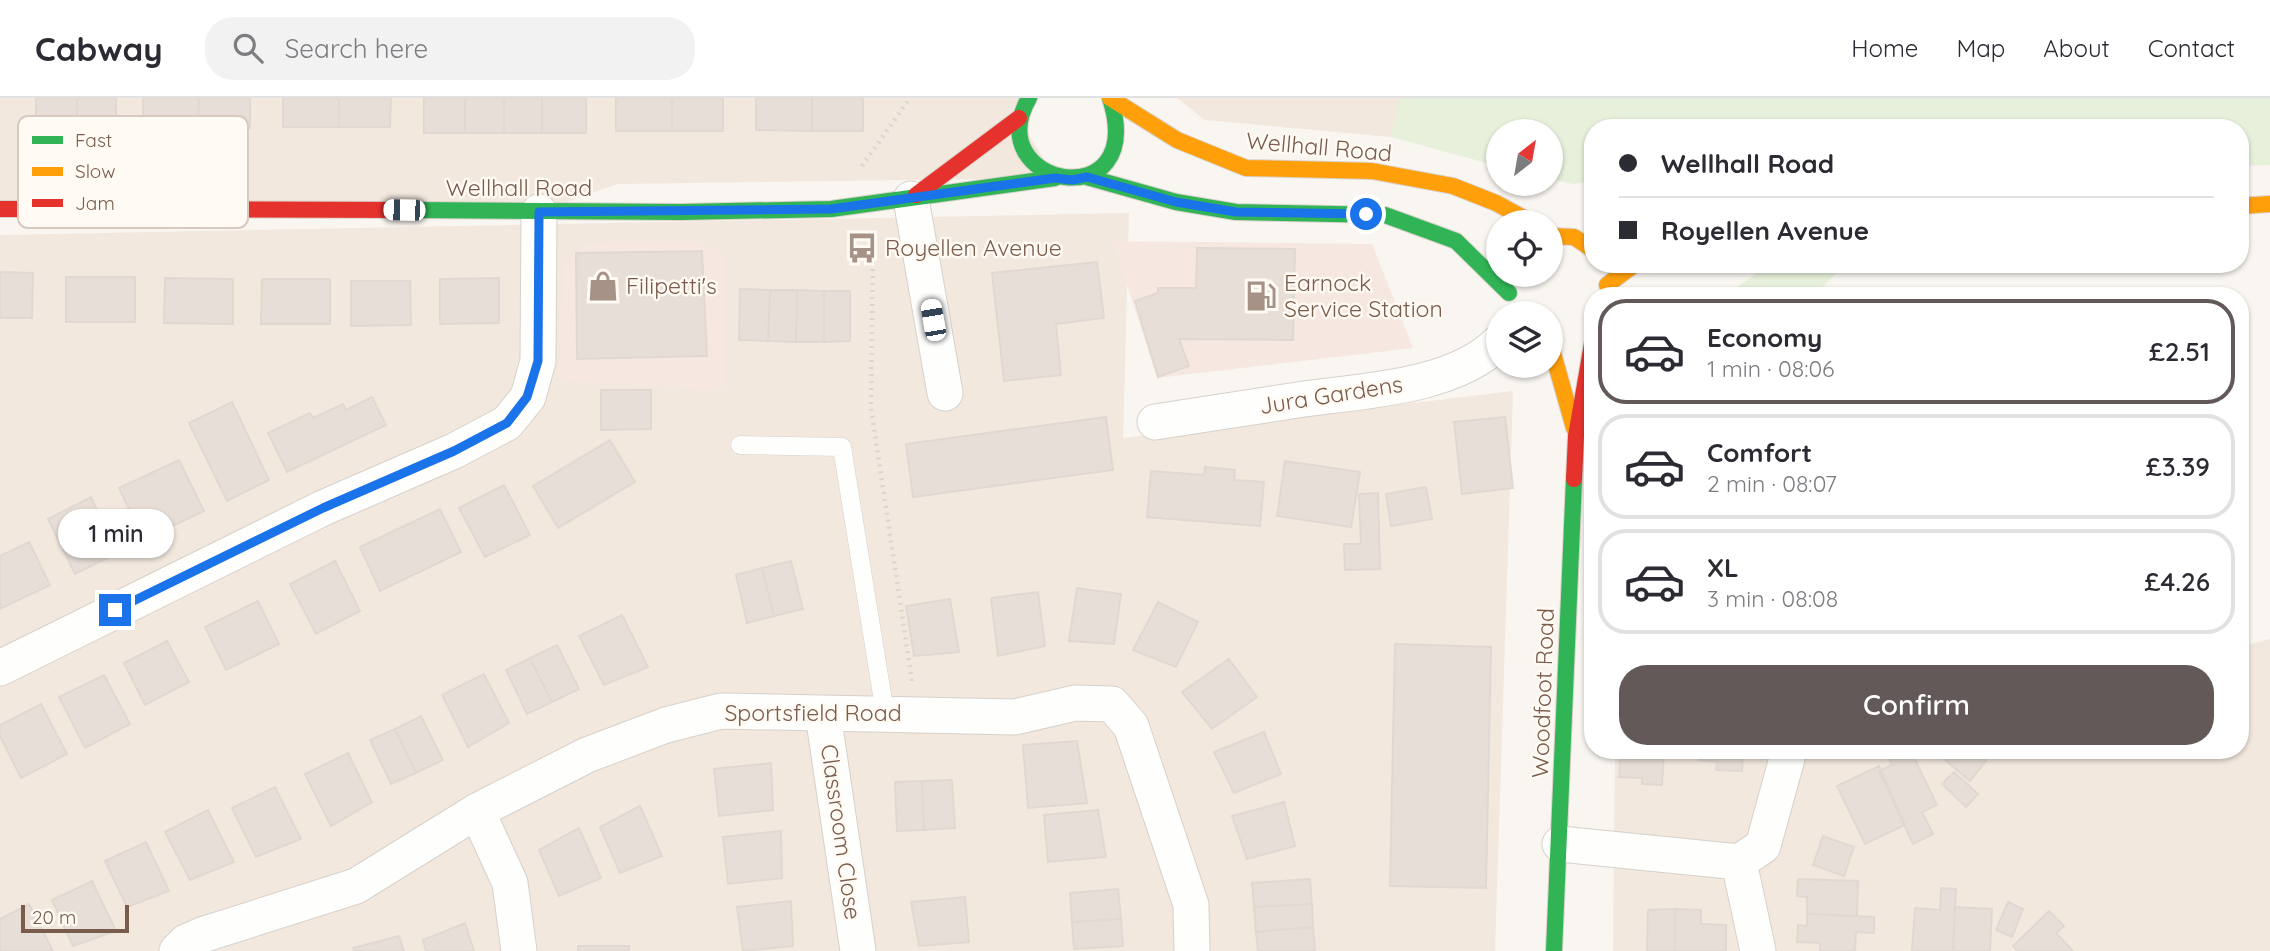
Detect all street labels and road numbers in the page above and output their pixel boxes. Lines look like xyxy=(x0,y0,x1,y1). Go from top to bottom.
street label: Wellhall Road xyxy=(1245,126,1393,167)
street label: Wellhall Road xyxy=(446,173,592,202)
street label: Jura Gardens xyxy=(1257,369,1405,420)
street label: Woodfoot Road xyxy=(1525,608,1560,778)
street label: Sportsfield Road xyxy=(724,698,902,727)
street label: Classroom Close xyxy=(815,742,868,922)

